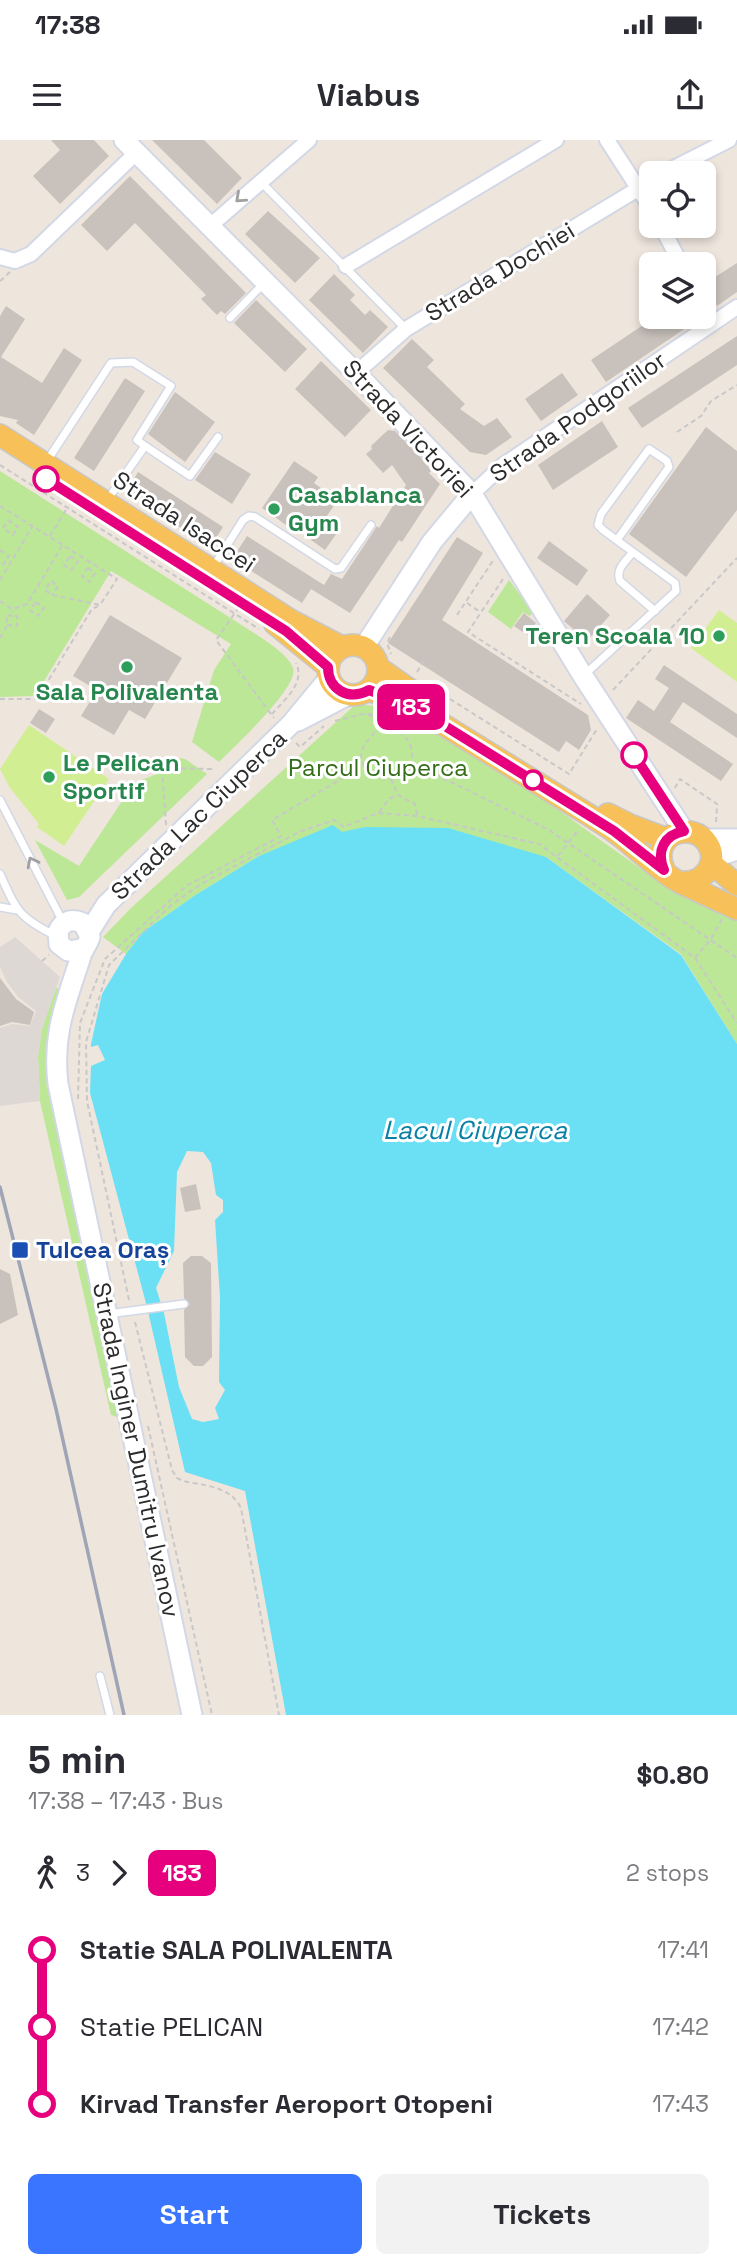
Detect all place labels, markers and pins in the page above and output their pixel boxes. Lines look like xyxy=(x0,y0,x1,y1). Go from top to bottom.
unlabelled marker xyxy=(33,466,59,492)
place label: Casablanca Gym xyxy=(288,479,422,538)
marker: Casablanca Gym xyxy=(266,501,282,517)
place label: Teren Scoala 10 xyxy=(526,620,705,651)
marker: Teren Scoala 10 xyxy=(711,628,727,644)
marker: Sala Polivalenta xyxy=(119,659,135,675)
place label: Sala Polivalenta xyxy=(36,676,218,707)
unlabelled marker xyxy=(621,742,647,768)
place label: Le Pelican Sportif xyxy=(63,747,180,806)
marker: Le Pelican Sportif xyxy=(41,769,57,785)
unlabelled marker xyxy=(523,770,543,790)
place label: Tulcea Oraș xyxy=(36,1234,169,1266)
marker: Tulcea Oraș xyxy=(10,1240,30,1260)

